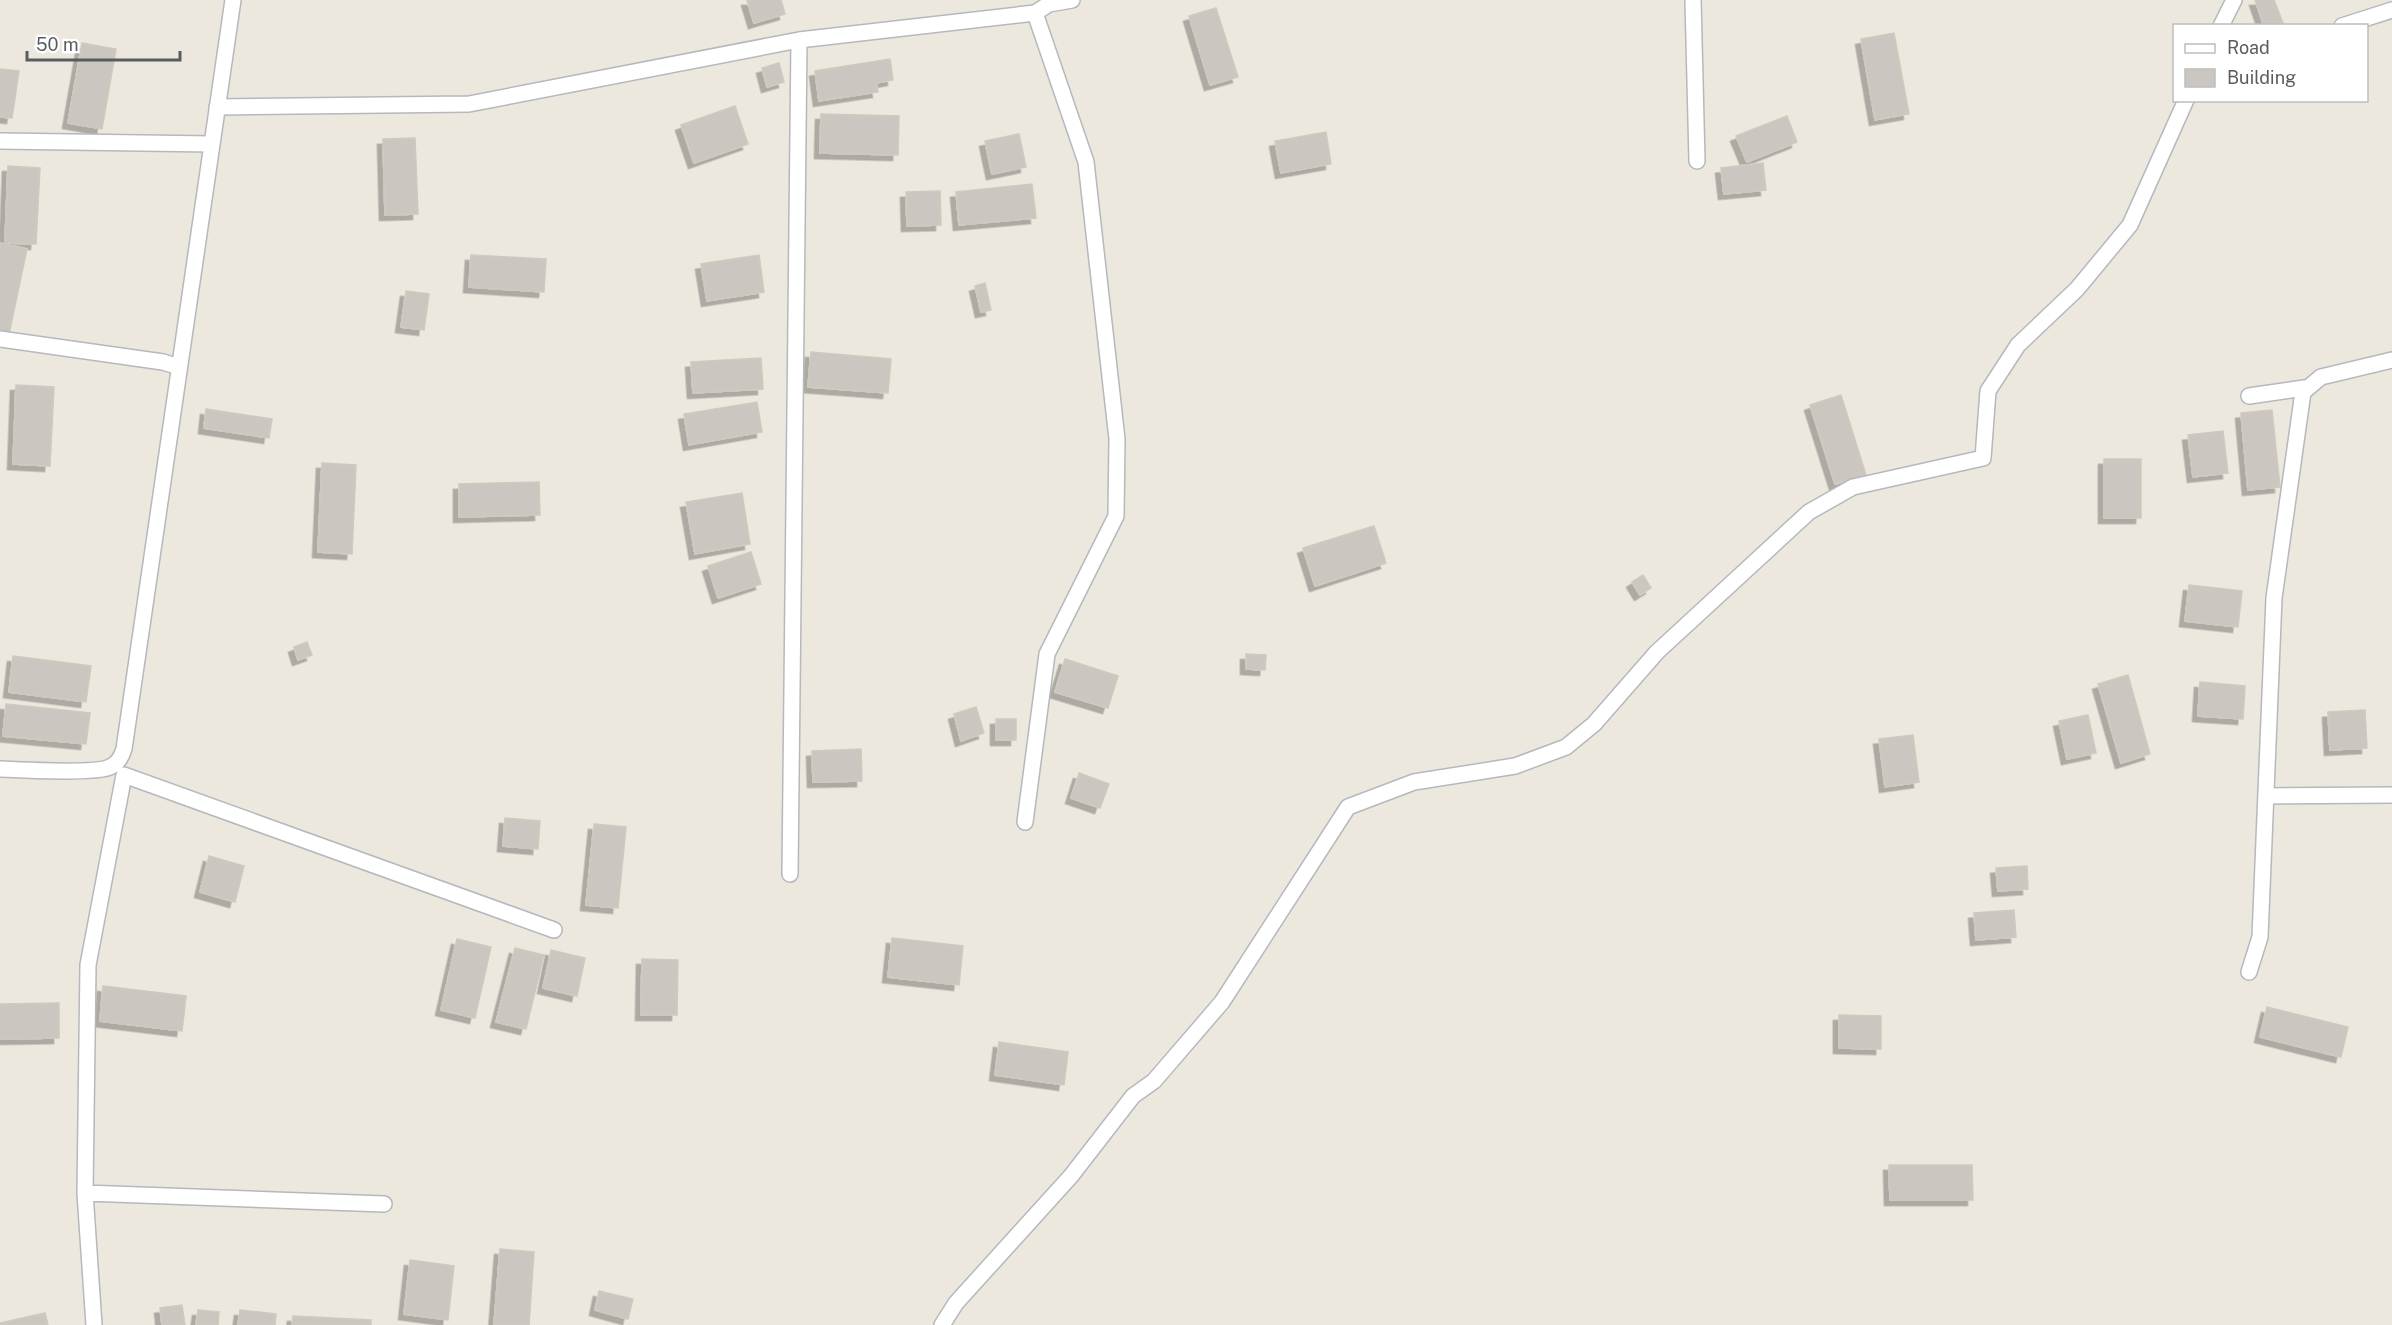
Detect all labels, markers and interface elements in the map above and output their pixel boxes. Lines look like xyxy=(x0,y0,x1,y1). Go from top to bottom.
scale bar xyxy=(27,24,180,62)
legend xyxy=(2173,24,2368,102)
text: 50 m xyxy=(36,34,79,55)
text: Road xyxy=(2227,37,2270,58)
text: Building xyxy=(2227,67,2296,88)

